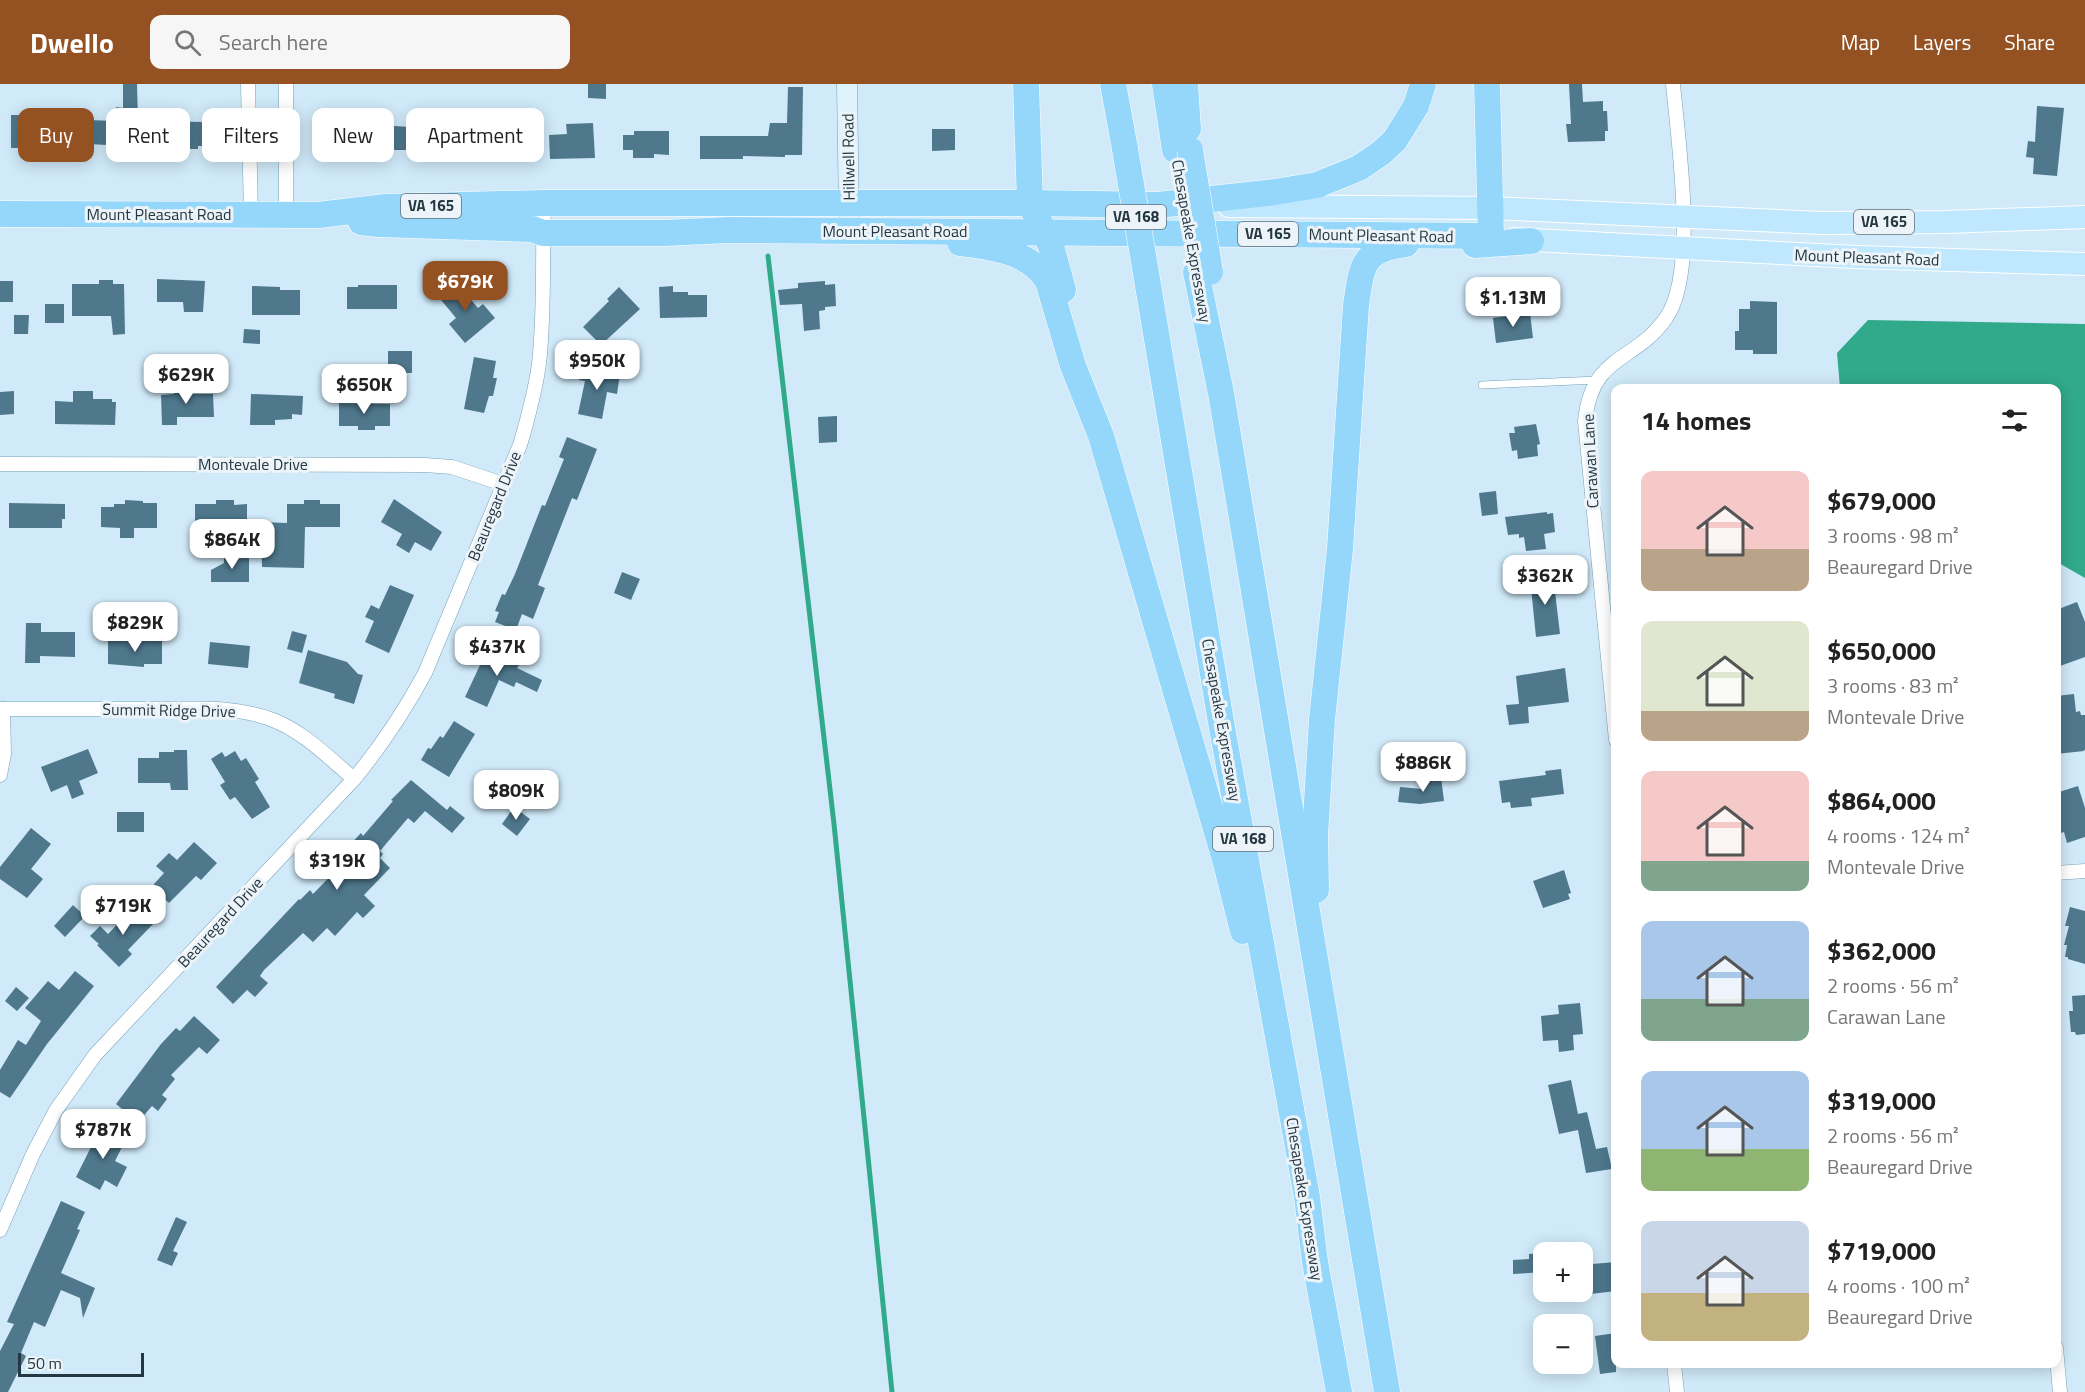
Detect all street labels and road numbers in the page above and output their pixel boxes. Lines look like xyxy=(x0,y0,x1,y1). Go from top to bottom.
street label: Hillwell Road xyxy=(835,113,861,201)
street label: Chesapeake Expressway xyxy=(1166,158,1218,325)
road number: VA 165 xyxy=(401,194,461,218)
street label: Mount Pleasant Road xyxy=(86,202,232,226)
road number: VA 168 xyxy=(1106,205,1166,229)
road number: VA 165 xyxy=(1854,210,1914,234)
street label: Mount Pleasant Road xyxy=(822,219,968,243)
road number: VA 165 xyxy=(1238,222,1298,246)
street label: Mount Pleasant Road xyxy=(1308,222,1454,248)
street label: Mount Pleasant Road xyxy=(1794,242,1940,272)
street label: Carawan Lane xyxy=(1576,413,1604,509)
street label: Beauregard Drive xyxy=(461,448,527,564)
street label: Montevale Drive xyxy=(198,452,308,476)
street label: Chesapeake Expressway xyxy=(1196,637,1248,804)
street label: Summit Ridge Drive xyxy=(102,697,236,723)
road number: VA 168 xyxy=(1213,827,1273,851)
street label: Beauregard Drive xyxy=(172,871,268,973)
street label: Chesapeake Expressway xyxy=(1280,1116,1330,1283)

